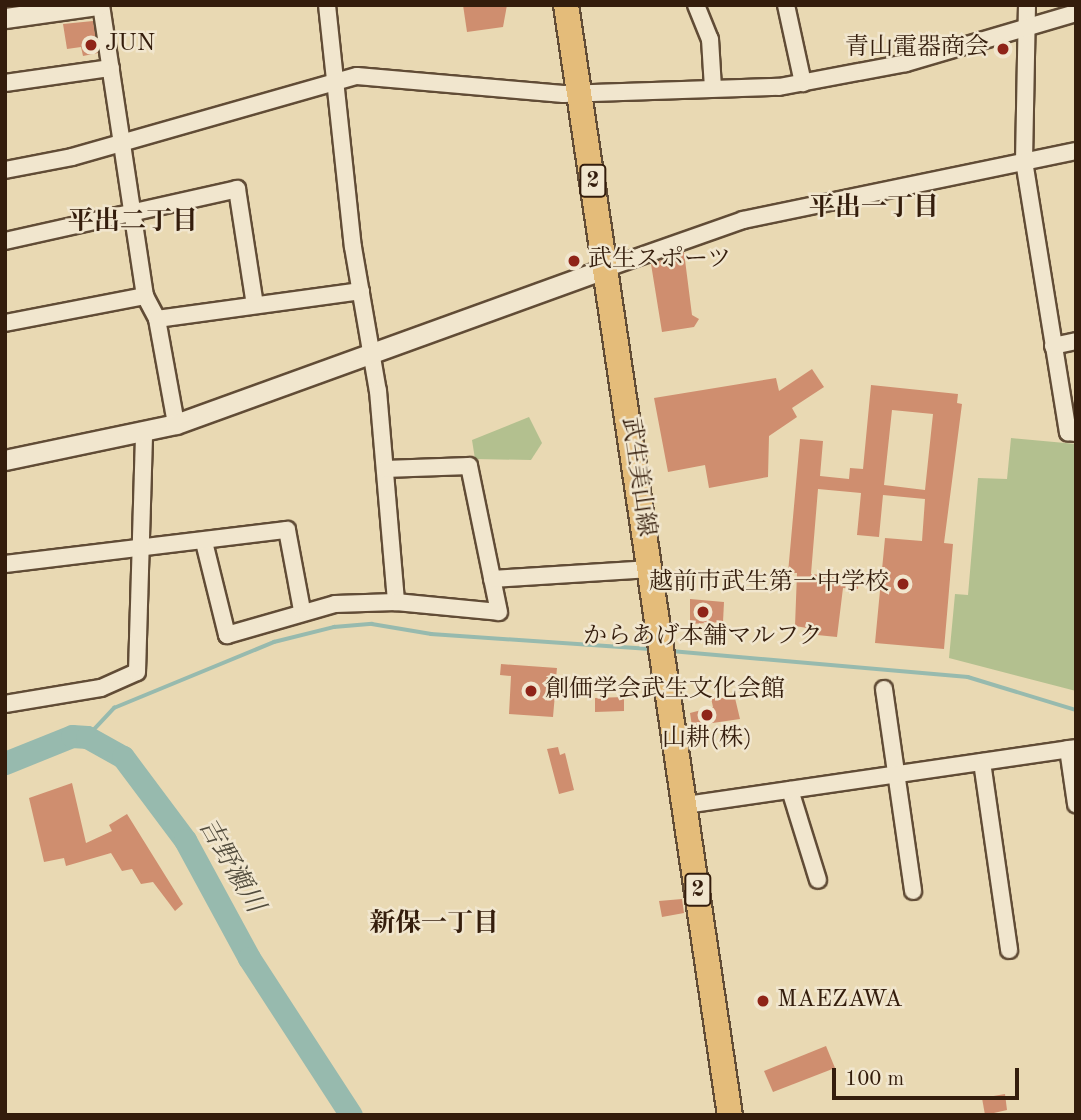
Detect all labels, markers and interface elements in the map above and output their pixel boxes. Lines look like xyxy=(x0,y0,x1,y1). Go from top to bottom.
place label: JUN xyxy=(105,31,155,59)
place label: 青山電器商会 xyxy=(845,35,989,63)
marker: JUN xyxy=(83,37,99,53)
marker: 青山電器商会 xyxy=(995,41,1011,57)
road number: 2 xyxy=(579,162,607,200)
district label: 平出一丁目 xyxy=(809,193,939,225)
district label: 平出二丁目 xyxy=(68,207,198,239)
place label: 武生スポーツ xyxy=(588,247,732,275)
marker: 武生スポーツ xyxy=(566,253,582,269)
street label: 武生美山線 xyxy=(614,416,660,538)
place label: 越前市武生第一中学校 xyxy=(649,570,889,598)
marker: 越前市武生第一中学校 xyxy=(895,576,911,592)
marker: からあげ本舗マルフク xyxy=(695,604,711,620)
place label: からあげ本舗マルフク xyxy=(583,624,823,652)
place label: 創価学会武生文化会館 xyxy=(545,677,785,705)
marker: 創価学会武生文化会館 xyxy=(523,683,539,699)
marker: 山耕(株) xyxy=(699,707,715,723)
place label: 山耕(株) xyxy=(662,726,752,754)
water label: 吉野瀬川 xyxy=(190,813,270,919)
road number: 2 xyxy=(684,870,712,909)
district label: 新保一丁目 xyxy=(369,909,499,941)
place label: MAEZAWA xyxy=(777,987,903,1015)
marker: MAEZAWA xyxy=(755,993,771,1009)
scale bar xyxy=(836,1054,1023,1098)
text: 100 m xyxy=(845,1069,904,1090)

